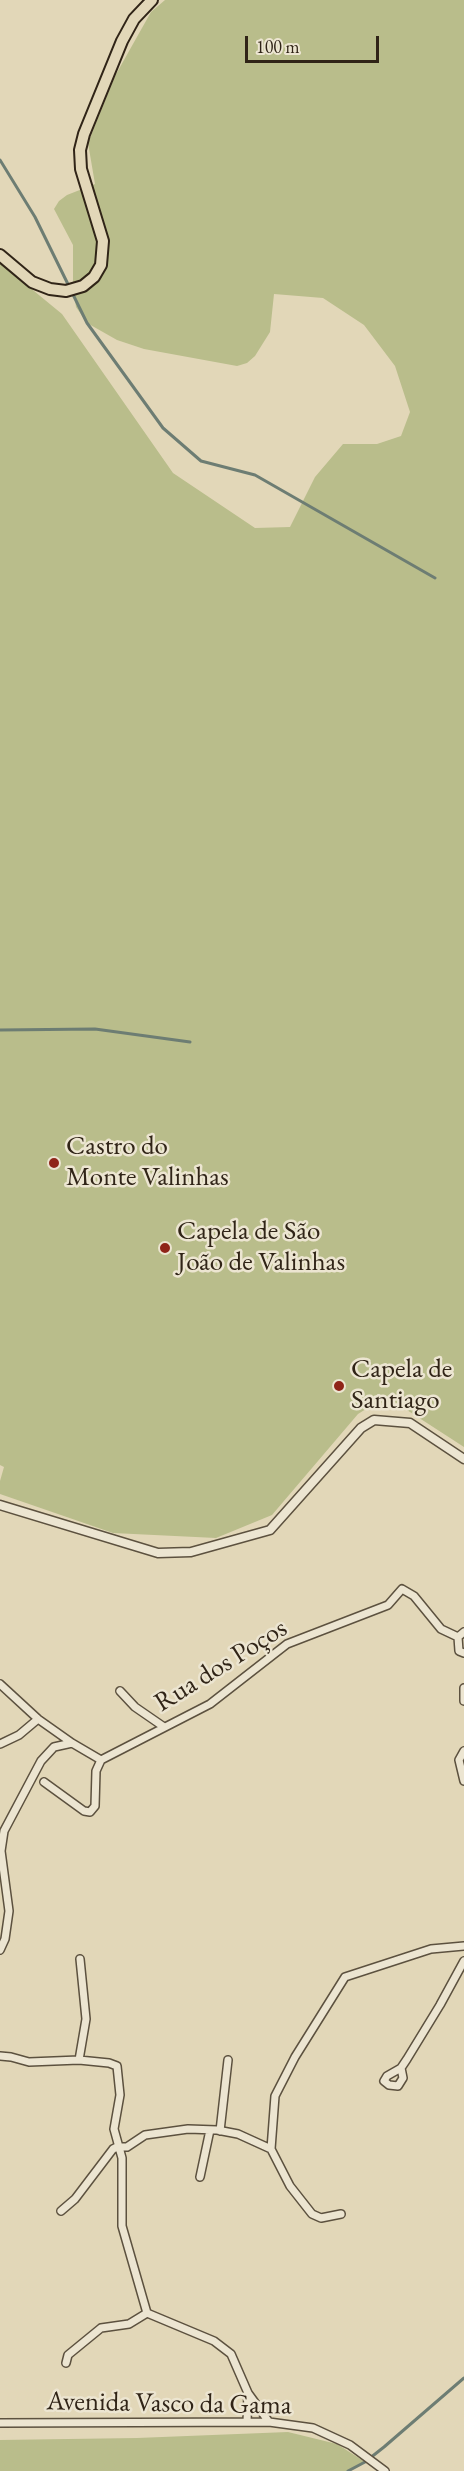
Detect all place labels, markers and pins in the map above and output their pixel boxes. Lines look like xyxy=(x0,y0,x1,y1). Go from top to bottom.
place label: Castro do Monte Valinhas xyxy=(66,1131,229,1194)
marker: Castro do Monte Valinhas xyxy=(47,1156,61,1170)
place label: Capela de São João de Valinhas xyxy=(177,1216,345,1279)
marker: Capela de São João de Valinhas xyxy=(158,1241,172,1255)
place label: Capela de Santiago xyxy=(351,1354,452,1417)
marker: Capela de Santiago xyxy=(332,1379,346,1393)

